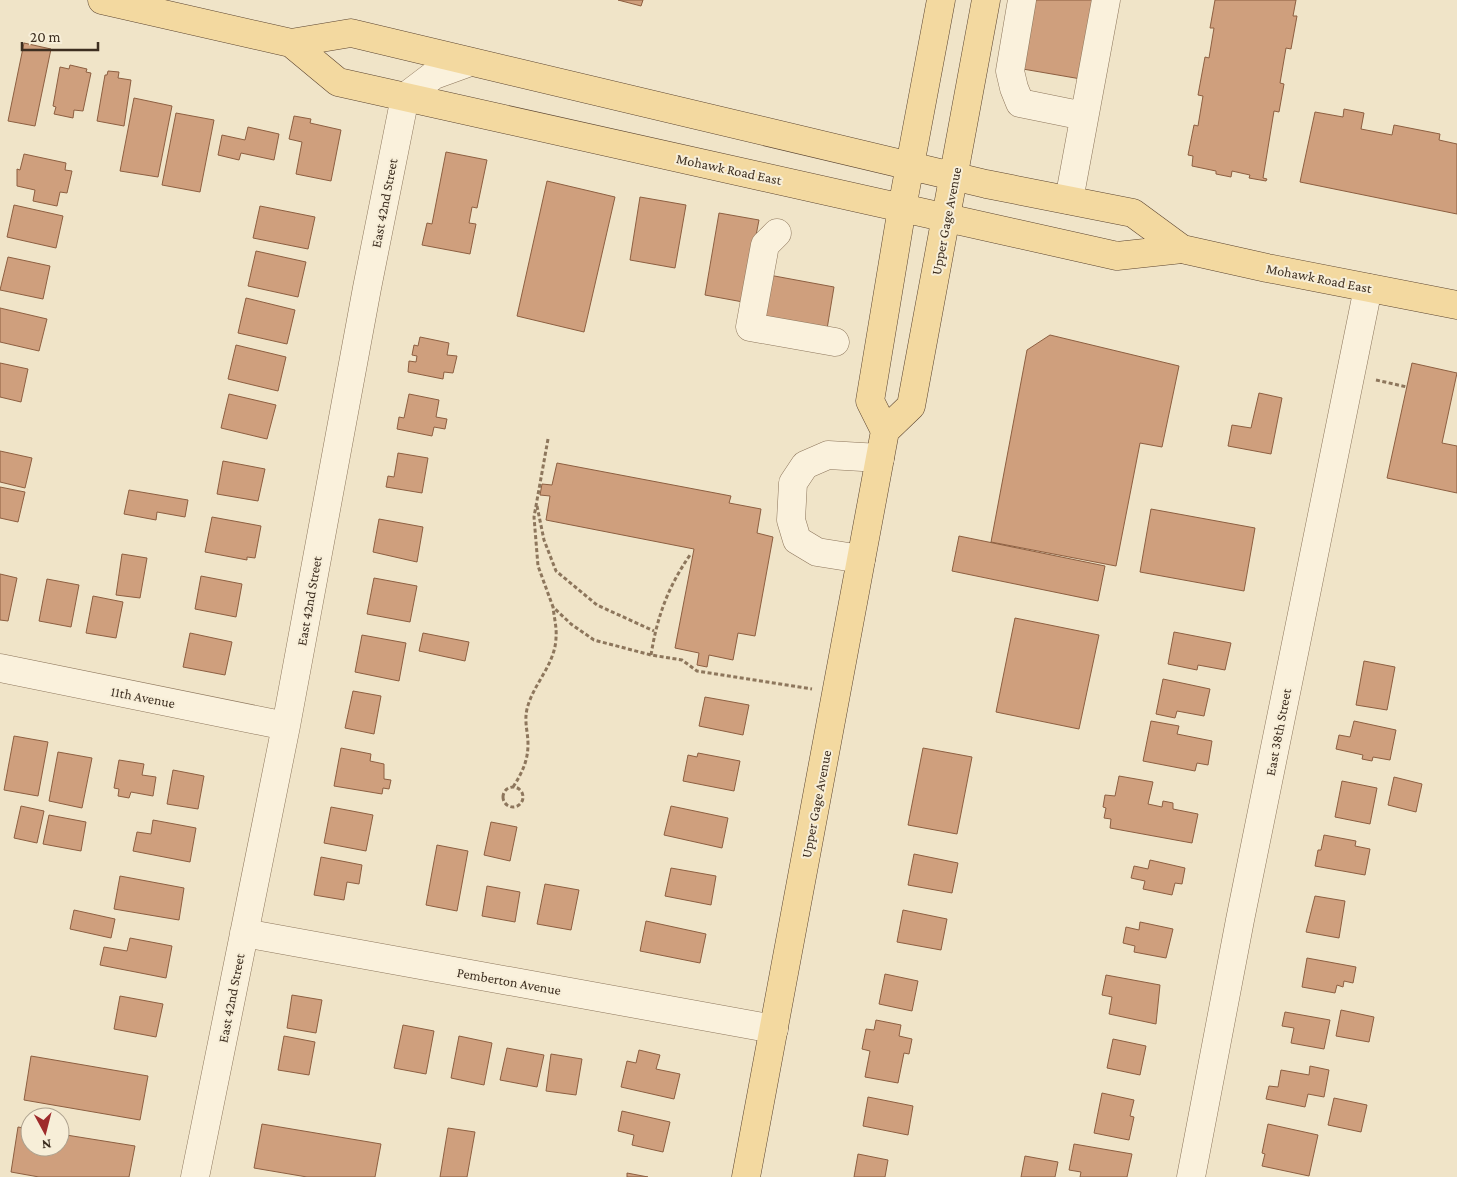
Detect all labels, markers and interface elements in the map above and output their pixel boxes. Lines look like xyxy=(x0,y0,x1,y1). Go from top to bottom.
scale bar xyxy=(22,20,99,52)
text: 20 m xyxy=(30,29,61,45)
street label: Mohawk Road East xyxy=(675,150,784,188)
street label: East 42nd Street xyxy=(367,157,401,249)
street label: Upper Gage Avenue xyxy=(928,166,964,276)
street label: Mohawk Road East xyxy=(1265,260,1374,296)
street label: East 42nd Street xyxy=(293,555,325,647)
street label: 11th Avenue xyxy=(109,683,177,711)
street label: East 38th Street xyxy=(1262,687,1294,777)
street label: Upper Gage Avenue xyxy=(798,749,834,859)
street label: East 42nd Street xyxy=(214,952,248,1044)
street label: Pemberton Avenue xyxy=(456,964,562,998)
north arrow xyxy=(20,1107,70,1157)
text: N xyxy=(40,1136,52,1153)

